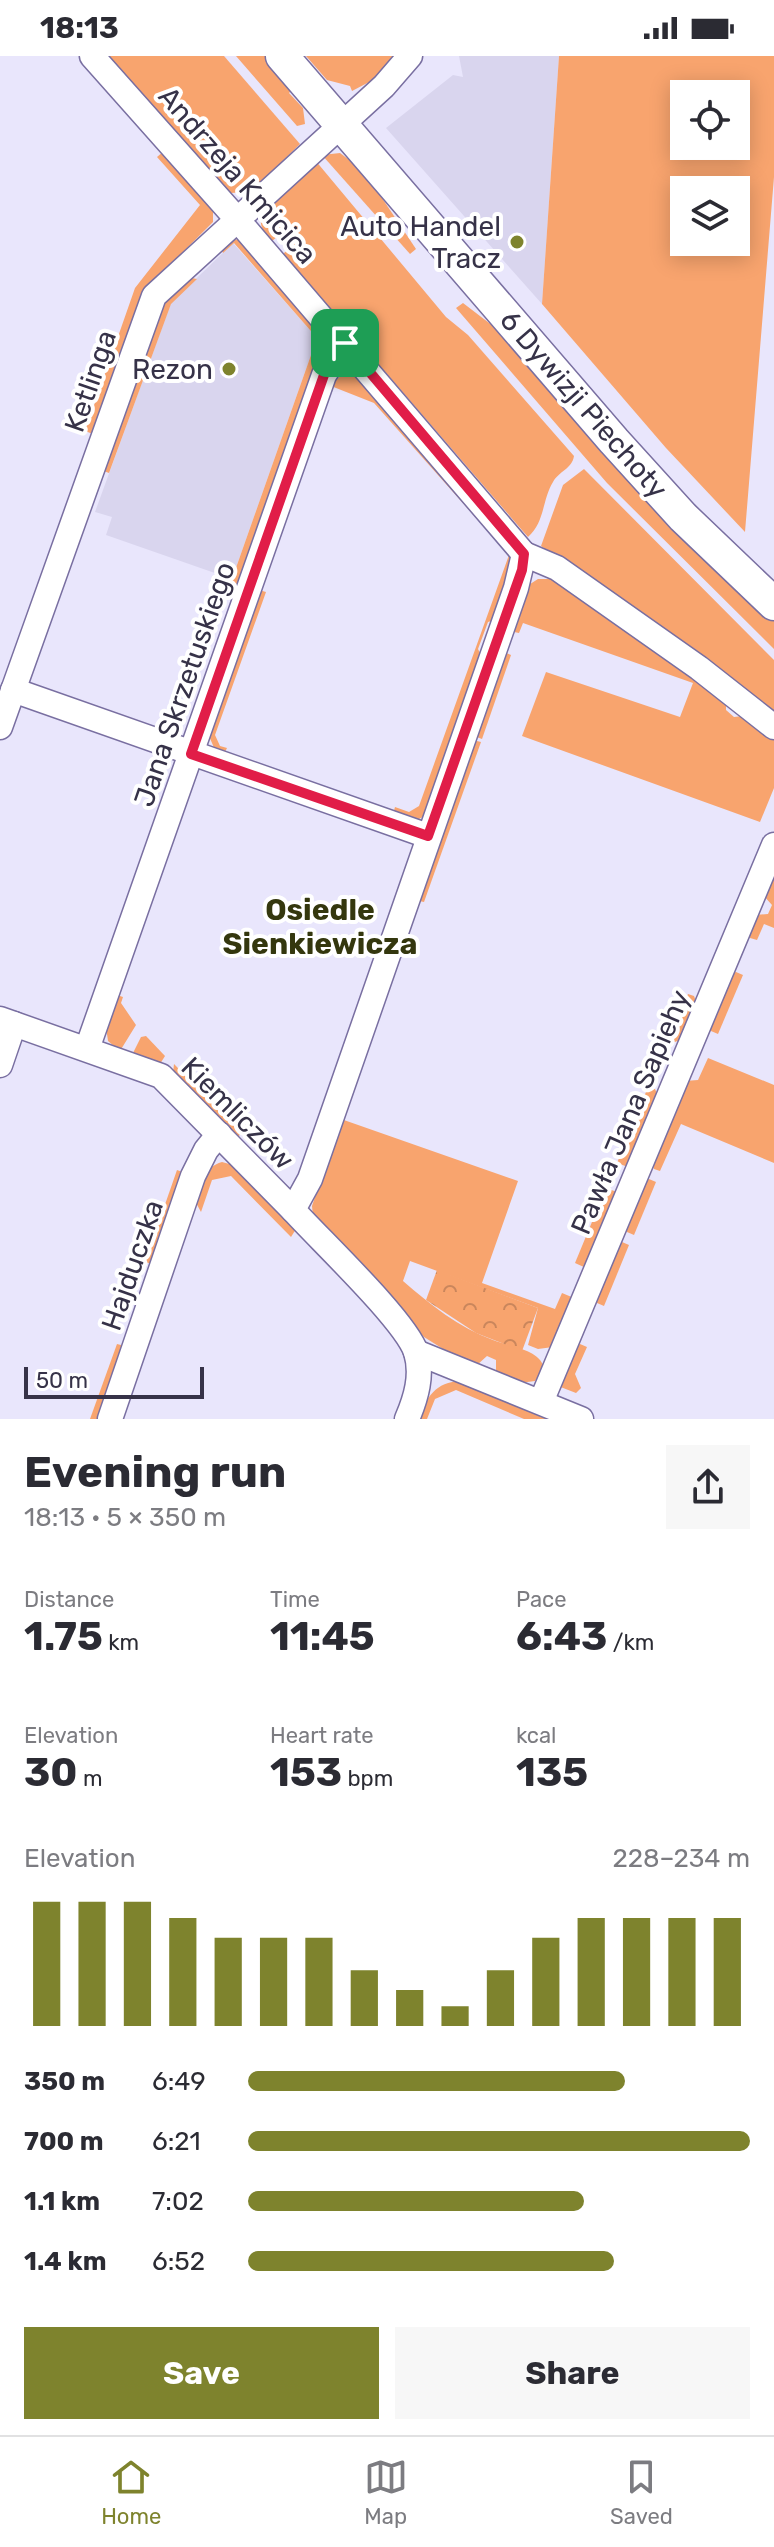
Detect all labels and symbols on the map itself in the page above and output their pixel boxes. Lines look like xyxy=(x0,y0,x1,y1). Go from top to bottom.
street label: Andrzeja Kmicica xyxy=(152,80,324,271)
place label: Auto Handel Tracz xyxy=(340,210,501,275)
marker: Auto Handel Tracz xyxy=(508,233,526,251)
street label: 6 Dywizji Piechoty xyxy=(493,304,674,505)
pin xyxy=(311,309,379,377)
street label: Ketlinga xyxy=(58,326,123,436)
place label: Rezon xyxy=(132,353,213,386)
marker: Rezon xyxy=(220,360,238,378)
street label: Jana Skrzetuskiego xyxy=(127,558,242,811)
district label: Osiedle Sienkiewicza xyxy=(223,892,417,962)
street label: Pawła Jana Sapiehy xyxy=(564,985,697,1239)
street label: Kiemliczów xyxy=(175,1050,301,1176)
street label: Hajduczka xyxy=(95,1196,170,1335)
scale bar xyxy=(24,1363,204,1399)

